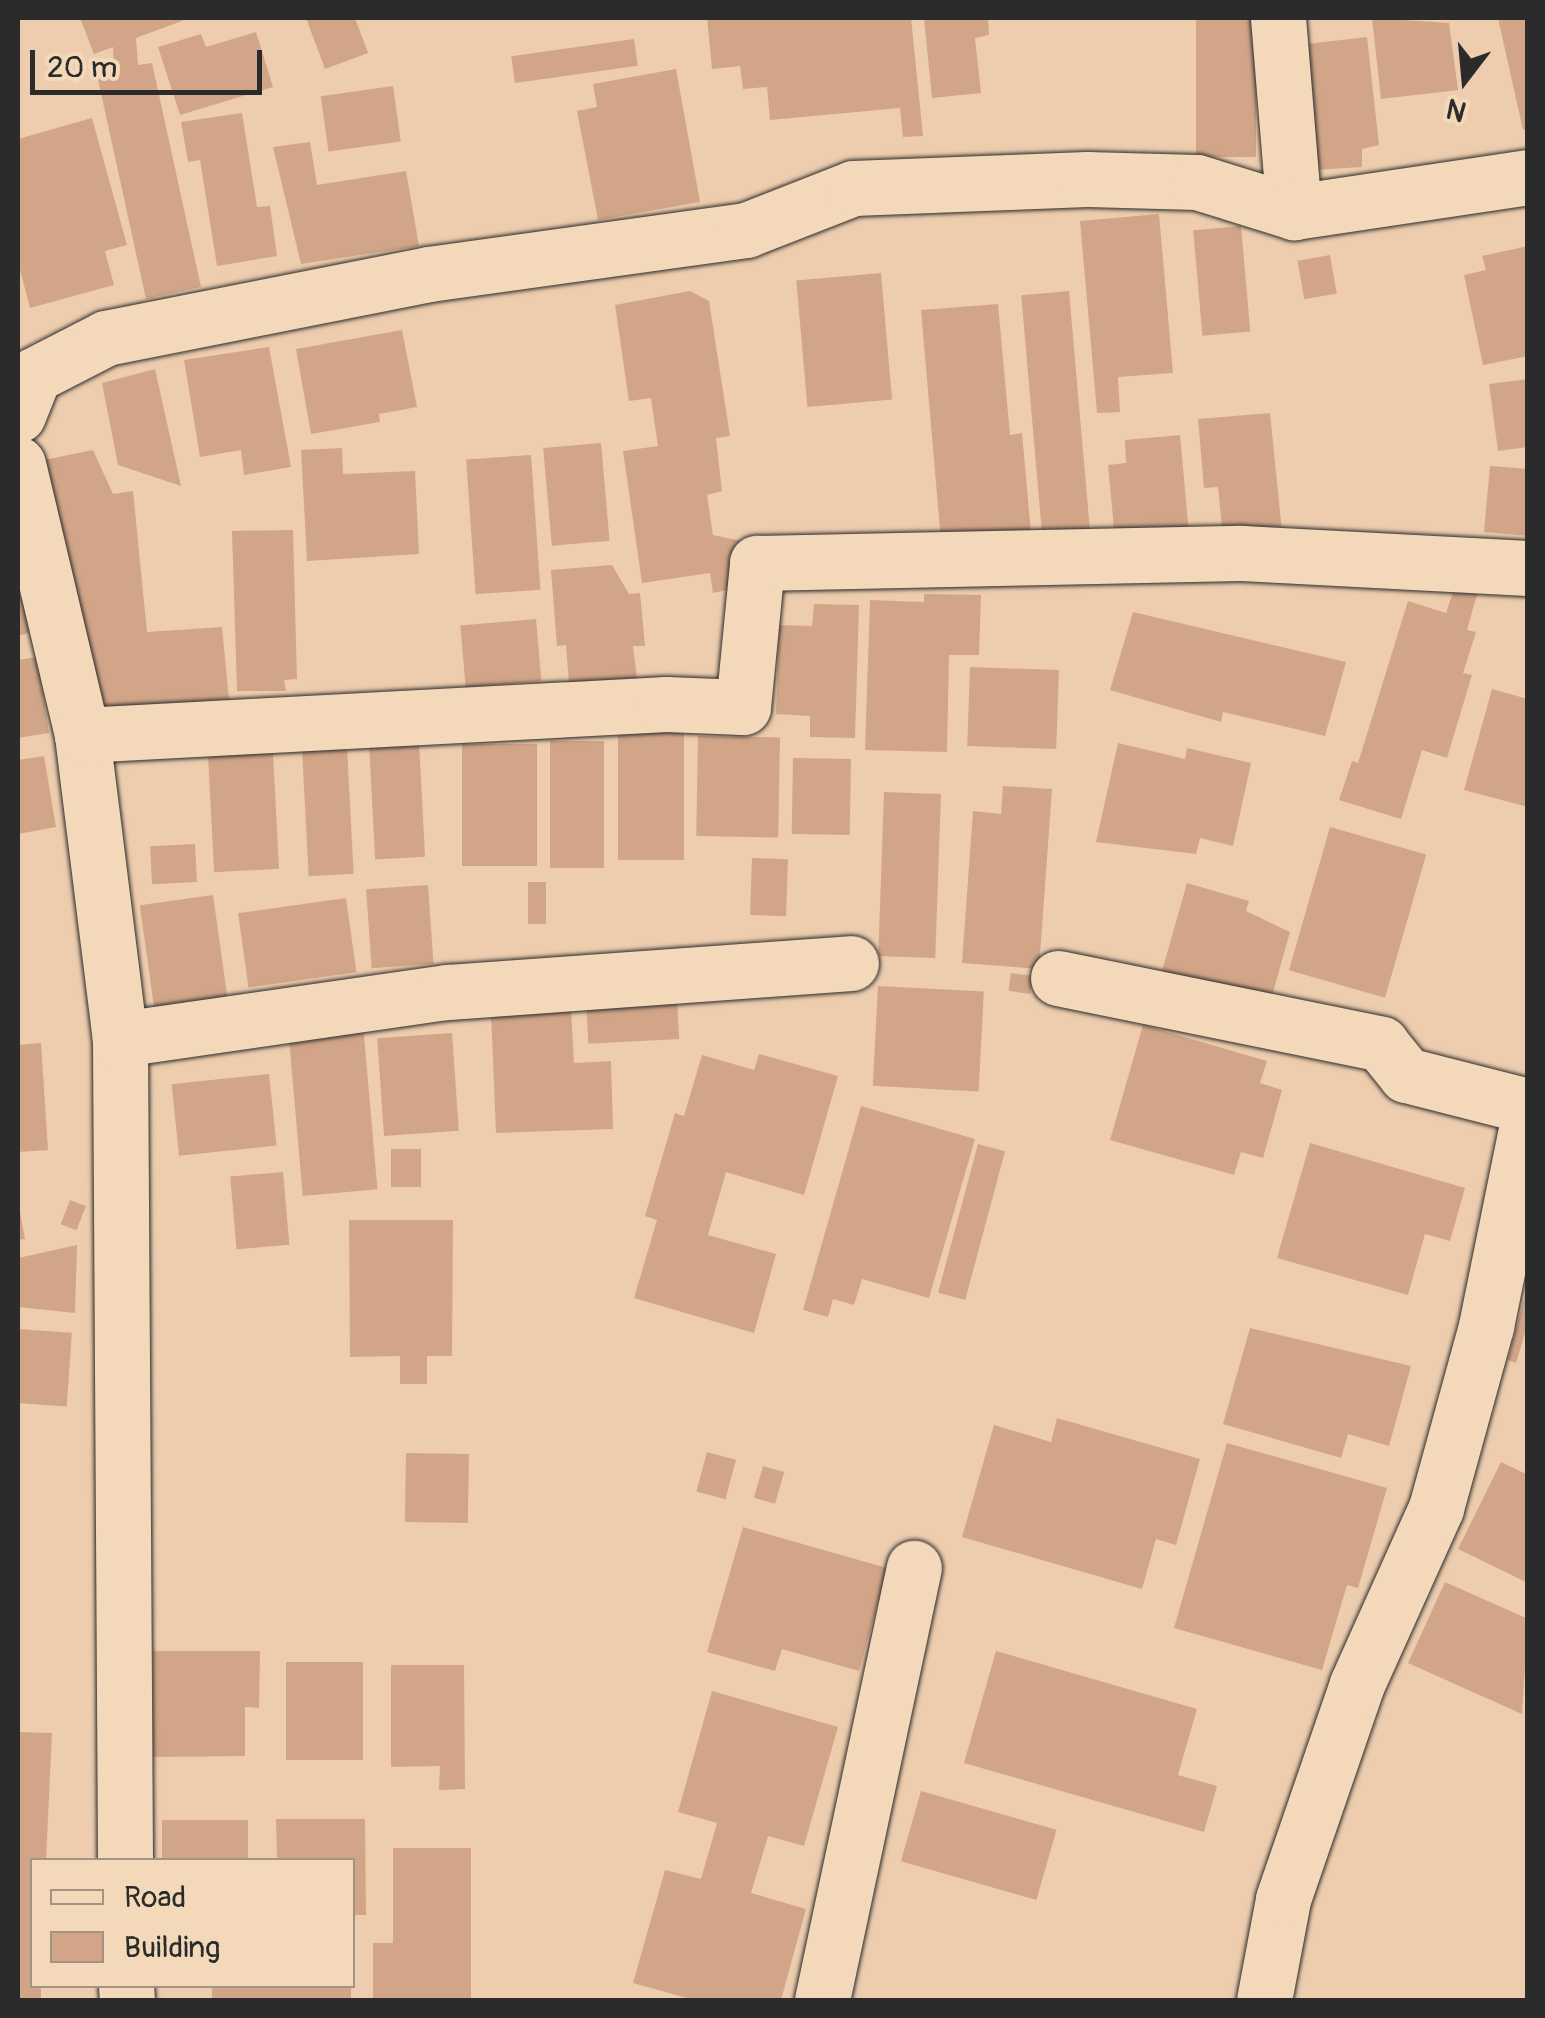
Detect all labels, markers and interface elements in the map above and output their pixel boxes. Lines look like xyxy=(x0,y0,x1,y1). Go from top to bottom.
scale bar xyxy=(35,30,268,92)
north arrow xyxy=(1415,30,1515,130)
text: 20 m xyxy=(47,49,117,86)
text: N xyxy=(1443,90,1471,129)
legend xyxy=(30,1858,355,1988)
text: Road xyxy=(124,1879,186,1916)
text: Building xyxy=(124,1929,220,1966)

